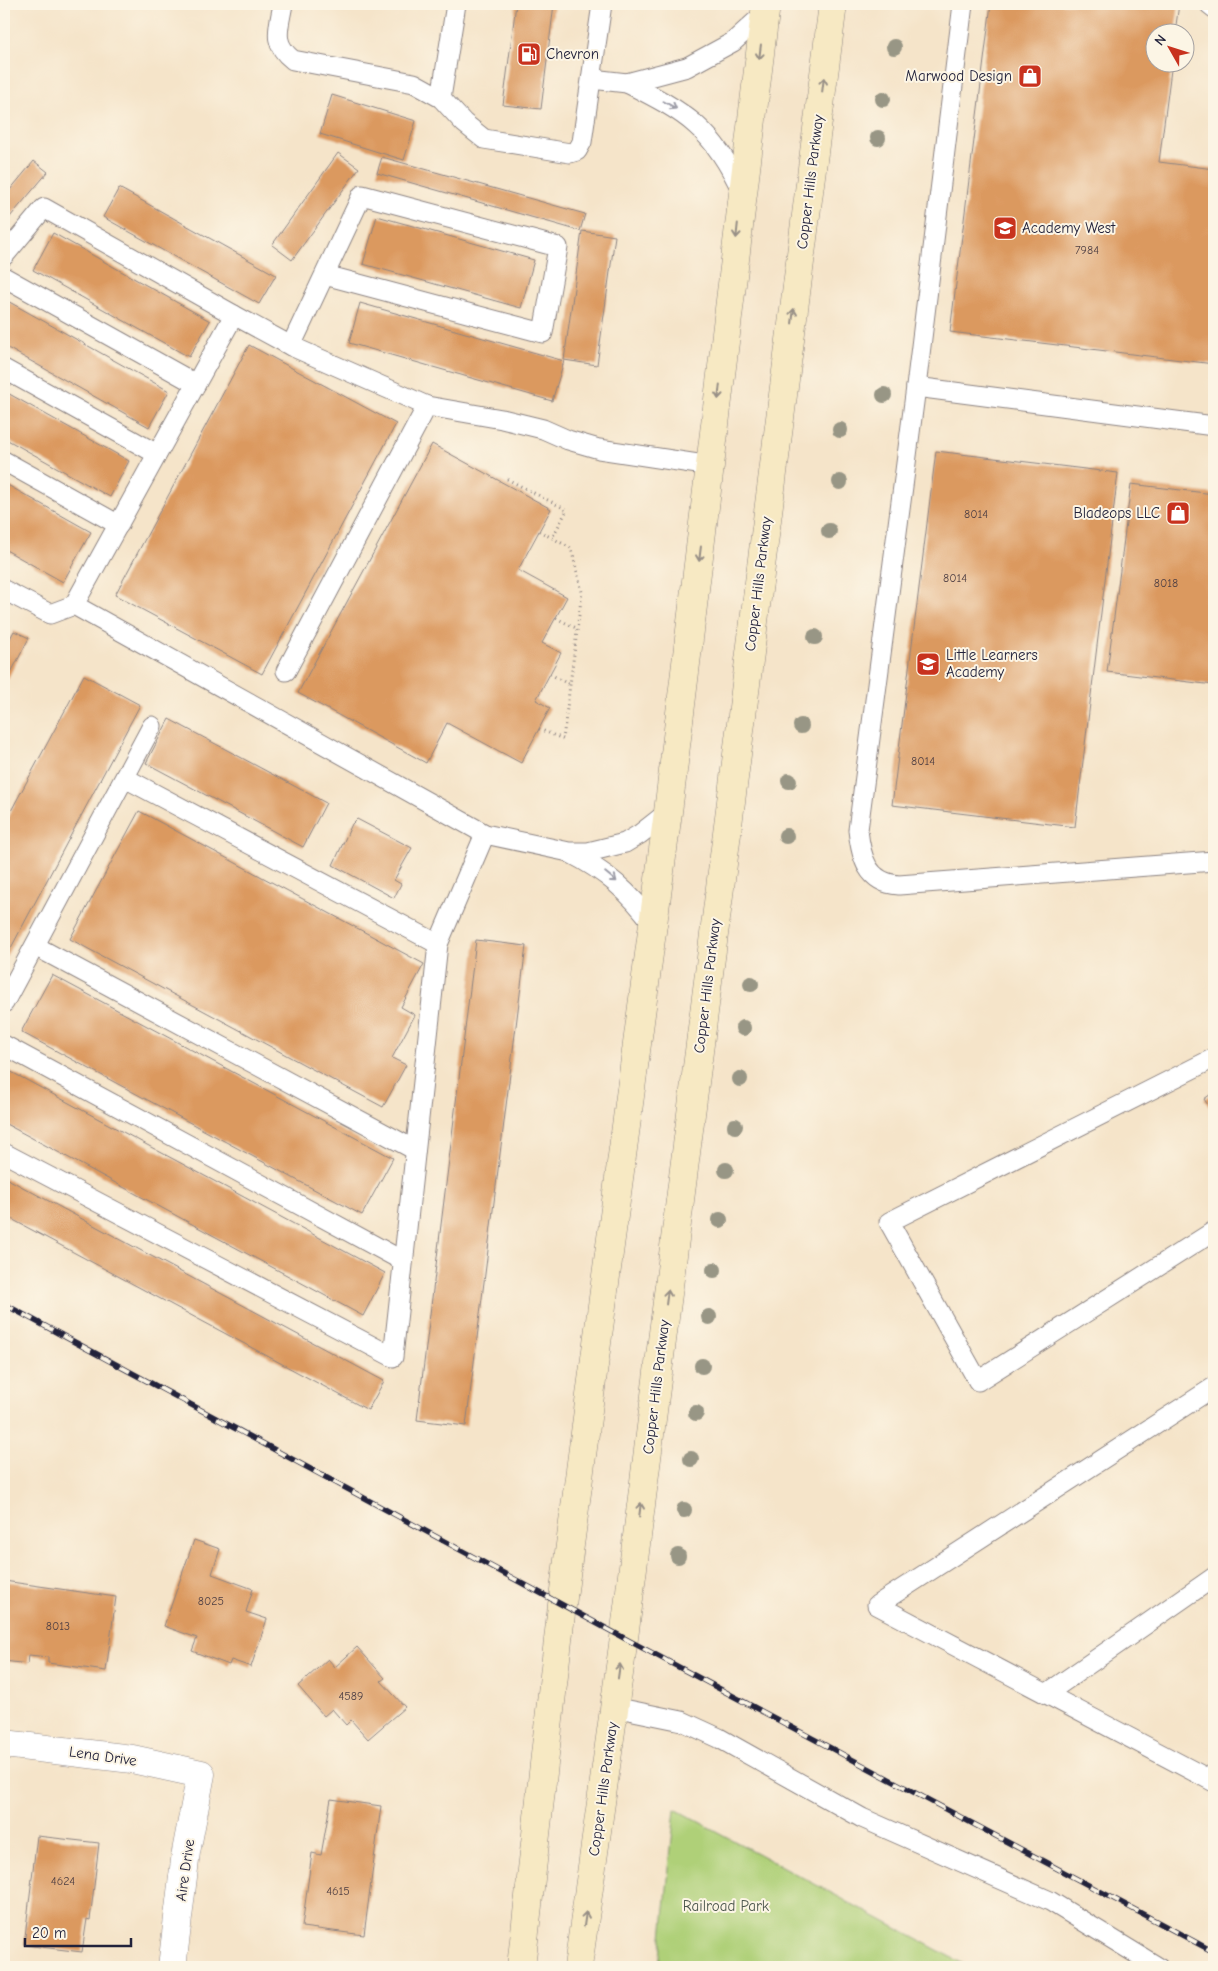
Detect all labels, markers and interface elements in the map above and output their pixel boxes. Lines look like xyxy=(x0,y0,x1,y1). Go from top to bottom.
north arrow xyxy=(1146,22,1196,72)
text: N xyxy=(1151,31,1170,49)
fuel station icon: Chevron xyxy=(516,41,542,67)
one-way arrow xyxy=(755,44,765,60)
place label: Chevron xyxy=(546,45,599,63)
shop icon: Marwood Design xyxy=(1017,63,1043,89)
place label: Marwood Design xyxy=(905,67,1012,85)
one-way arrow xyxy=(818,78,828,94)
one-way arrow xyxy=(663,100,678,110)
street label: Copper Hills Parkway xyxy=(793,113,827,250)
school or university icon: Academy West xyxy=(992,215,1018,241)
place label: Academy West xyxy=(1022,219,1116,237)
one-way arrow xyxy=(732,222,742,238)
house number: 7984 xyxy=(1075,243,1099,257)
one-way arrow xyxy=(788,308,798,324)
one-way arrow xyxy=(714,384,724,400)
shop icon: Bladeops LLC xyxy=(1165,500,1191,526)
place label: Bladeops LLC xyxy=(1073,504,1160,522)
house number: 8014 xyxy=(964,507,988,521)
street label: Copper Hills Parkway xyxy=(741,515,775,652)
one-way arrow xyxy=(695,545,705,561)
house number: 8014 xyxy=(943,571,967,585)
house number: 8018 xyxy=(1154,576,1178,590)
place label: Little Learners Academy xyxy=(946,646,1038,681)
school or university icon: Little Learners Academy xyxy=(915,651,941,677)
house number: 8014 xyxy=(911,754,935,768)
one-way arrow xyxy=(604,872,617,883)
street label: Copper Hills Parkway xyxy=(690,917,724,1054)
one-way arrow xyxy=(662,1289,672,1305)
street label: Copper Hills Parkway xyxy=(639,1318,673,1455)
one-way arrow xyxy=(635,1503,645,1519)
house number: 8025 xyxy=(198,1594,224,1608)
house number: 8013 xyxy=(46,1619,70,1633)
one-way arrow xyxy=(614,1664,624,1680)
house number: 4589 xyxy=(339,1689,363,1703)
street label: Copper Hills Parkway xyxy=(585,1720,621,1857)
street label: Lena Drive xyxy=(68,1742,138,1770)
street label: Aire Drive xyxy=(172,1837,198,1902)
house number: 4624 xyxy=(51,1874,75,1888)
house number: 4615 xyxy=(326,1884,350,1898)
park label: Railroad Park xyxy=(683,1897,770,1915)
one-way arrow xyxy=(580,1911,590,1927)
scale bar xyxy=(25,1916,131,1948)
text: 20 m xyxy=(32,1924,66,1942)

